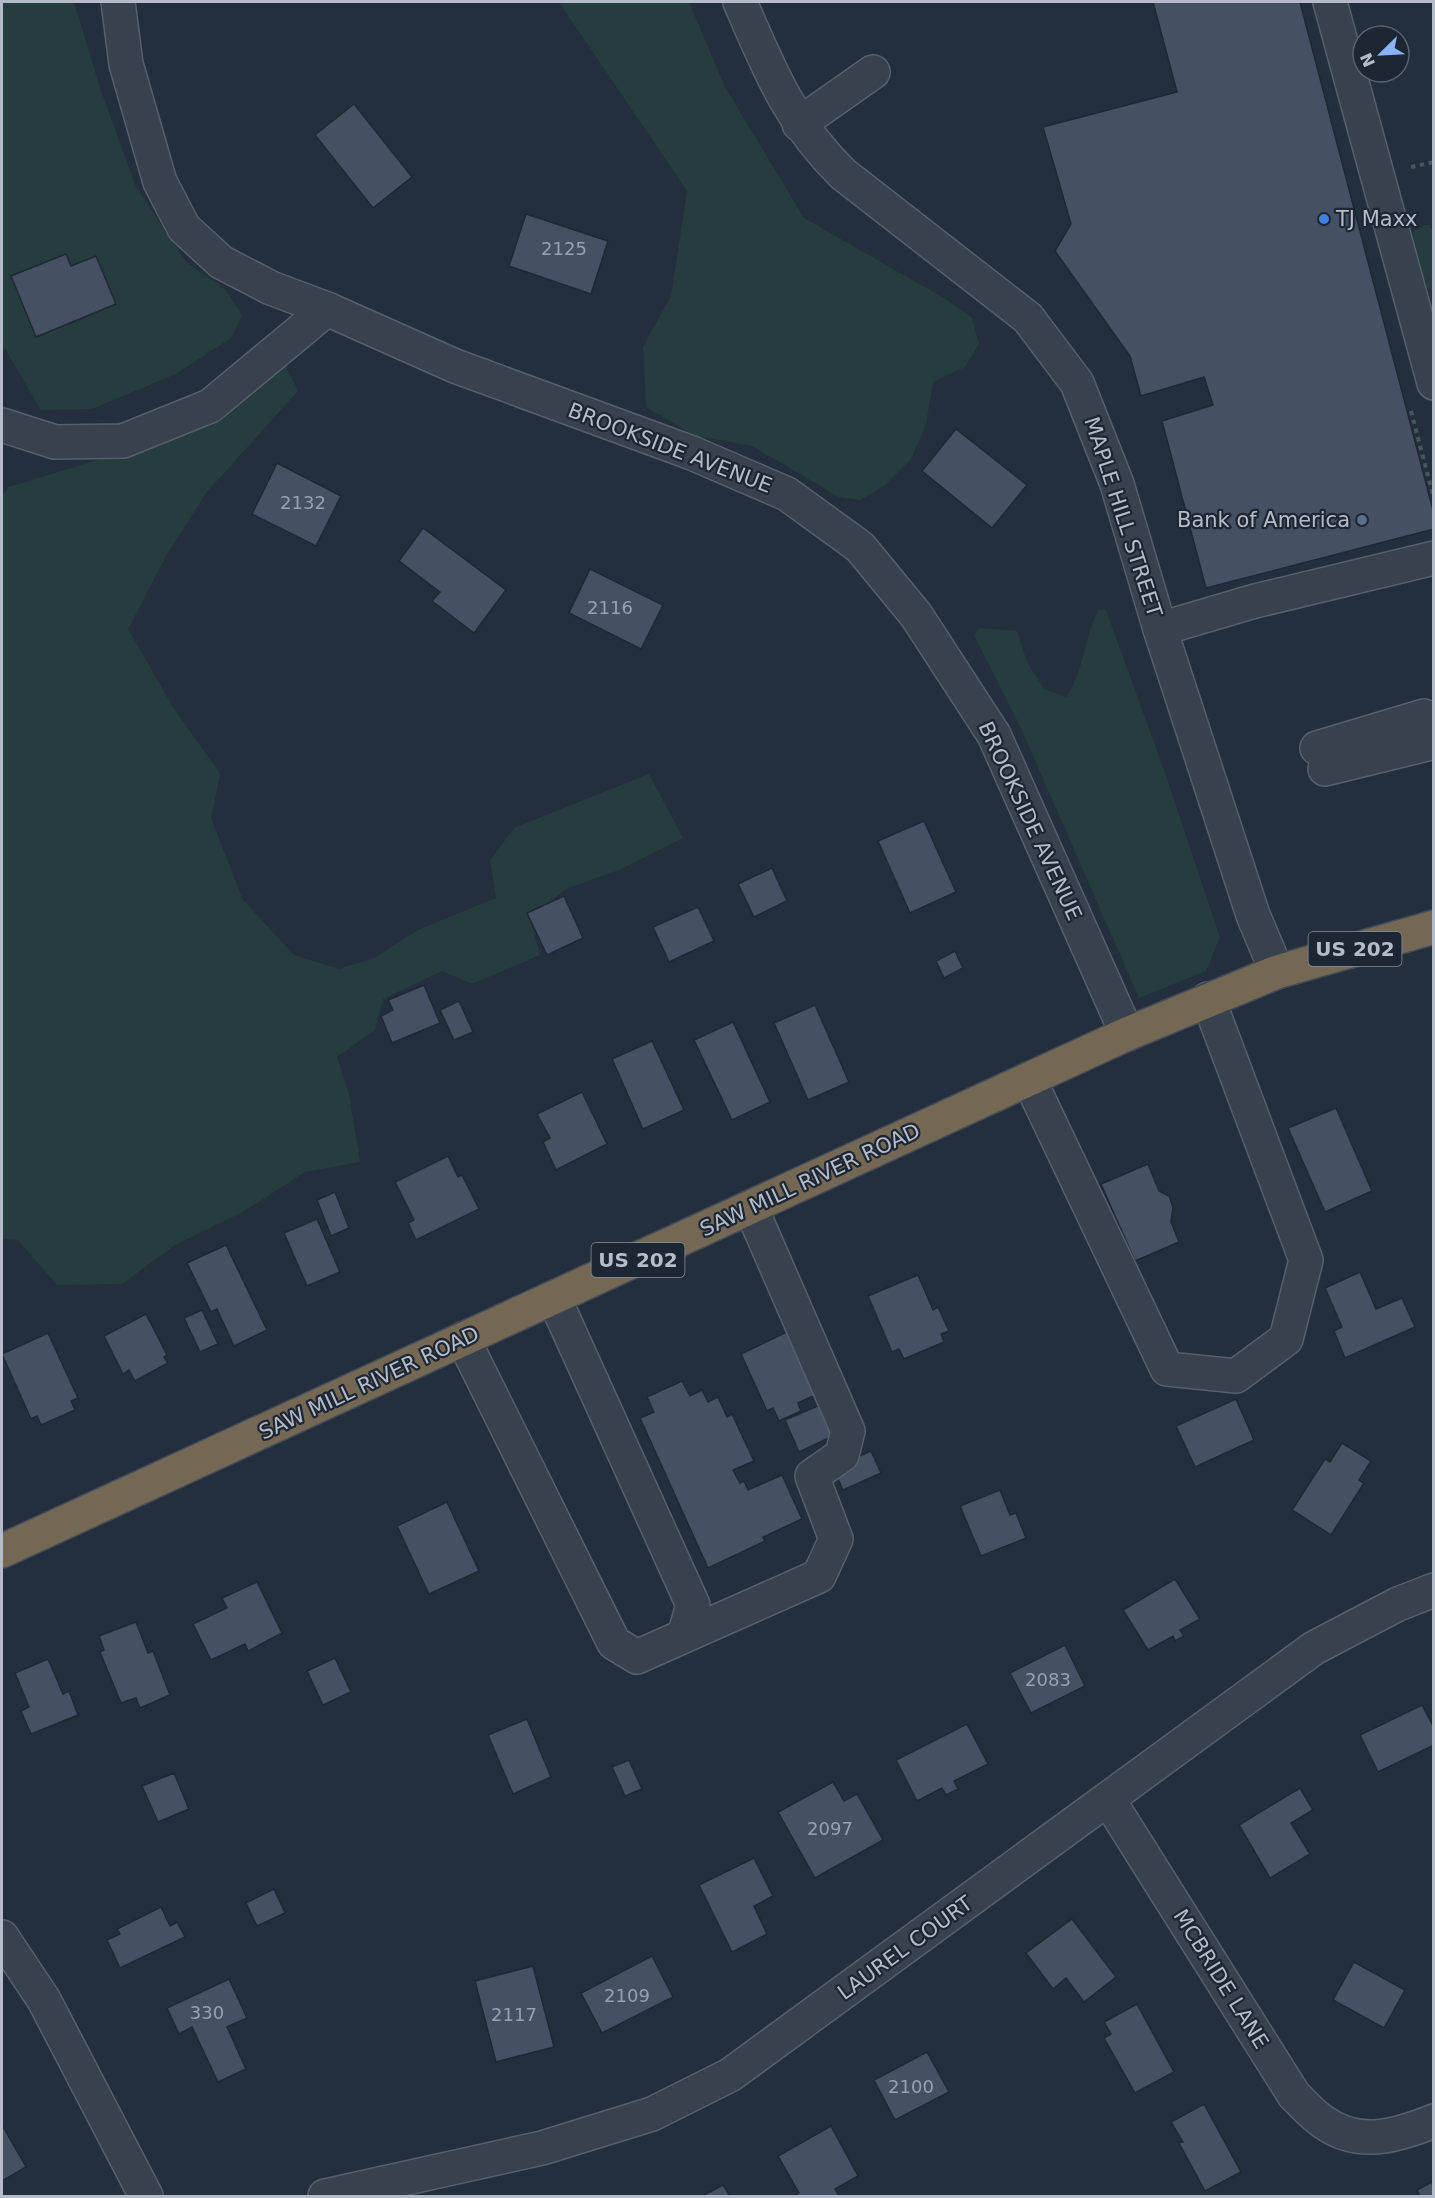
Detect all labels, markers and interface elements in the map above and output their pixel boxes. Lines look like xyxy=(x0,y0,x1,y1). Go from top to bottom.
north arrow xyxy=(1351,24,1411,84)
text: N xyxy=(1356,50,1379,70)
place label: TJ Maxx xyxy=(1335,207,1418,231)
marker: TJ Maxx xyxy=(1317,212,1331,226)
house number: 2125 xyxy=(541,238,587,259)
street label: BROOKSIDE AVENUE xyxy=(565,398,775,498)
street label: MAPLE HILL STREET xyxy=(1079,414,1167,620)
house number: 2132 xyxy=(280,492,326,513)
place label: Bank of America xyxy=(1177,508,1350,532)
marker: Bank of America xyxy=(1355,513,1369,527)
house number: 2116 xyxy=(587,597,633,618)
street label: BROOKSIDE AVENUE xyxy=(973,718,1087,924)
road number: US 202 xyxy=(1308,932,1402,966)
street label: SAW MILL RIVER ROAD xyxy=(696,1118,924,1242)
road number: US 202 xyxy=(592,1243,684,1277)
street label: SAW MILL RIVER ROAD xyxy=(255,1321,483,1445)
house number: 2083 xyxy=(1025,1669,1071,1690)
house number: 2097 xyxy=(807,1818,853,1839)
street label: LAUREL COURT xyxy=(833,1891,977,2005)
street label: MCBRIDE LANE xyxy=(1169,1905,1273,2053)
house number: 2109 xyxy=(604,1985,650,2006)
house number: 330 xyxy=(190,2002,224,2023)
house number: 2117 xyxy=(491,2004,537,2025)
house number: 2100 xyxy=(888,2076,934,2097)

